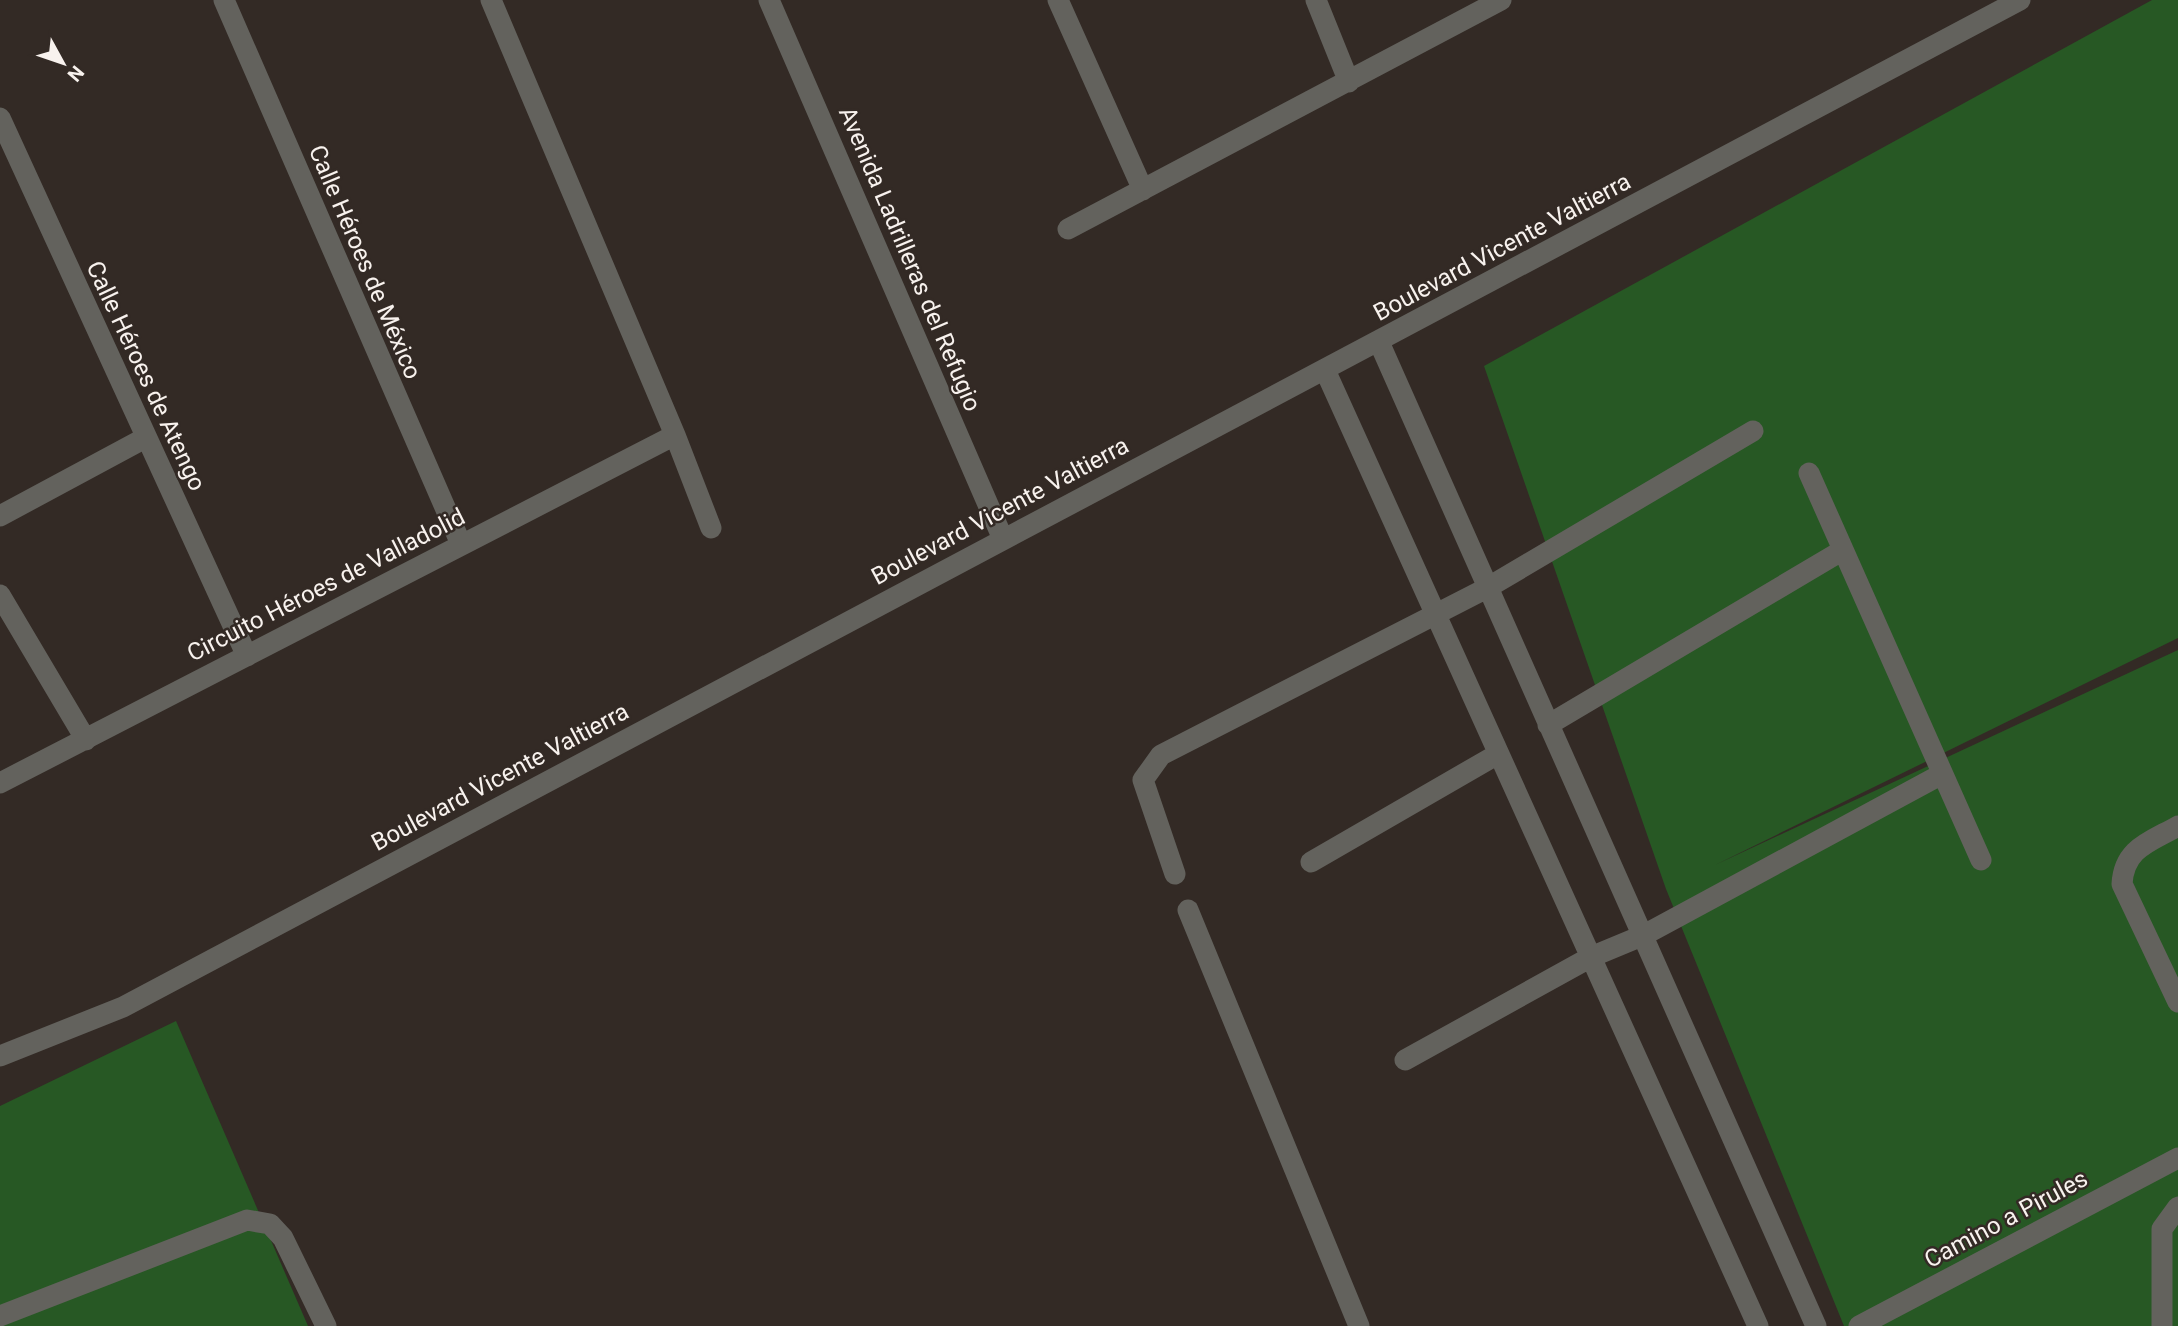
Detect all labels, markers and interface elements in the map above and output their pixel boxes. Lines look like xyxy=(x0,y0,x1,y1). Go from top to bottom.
north arrow xyxy=(28,28,98,98)
text: N xyxy=(63,61,89,86)
street label: Avenida Ladrilleras del Refugio xyxy=(833,103,987,415)
street label: Calle Héroes de México xyxy=(303,141,427,383)
street label: Boulevard Vicente Valtierra xyxy=(1369,167,1635,327)
street label: Calle Héroes de Atengo xyxy=(80,257,212,495)
street label: Boulevard Vicente Valtierra xyxy=(867,431,1133,591)
street label: Circuito Héroes de Valladolid xyxy=(182,503,470,667)
street label: Boulevard Vicente Valtierra xyxy=(367,697,633,857)
street label: Camino a Pirules xyxy=(1920,1164,2092,1274)

